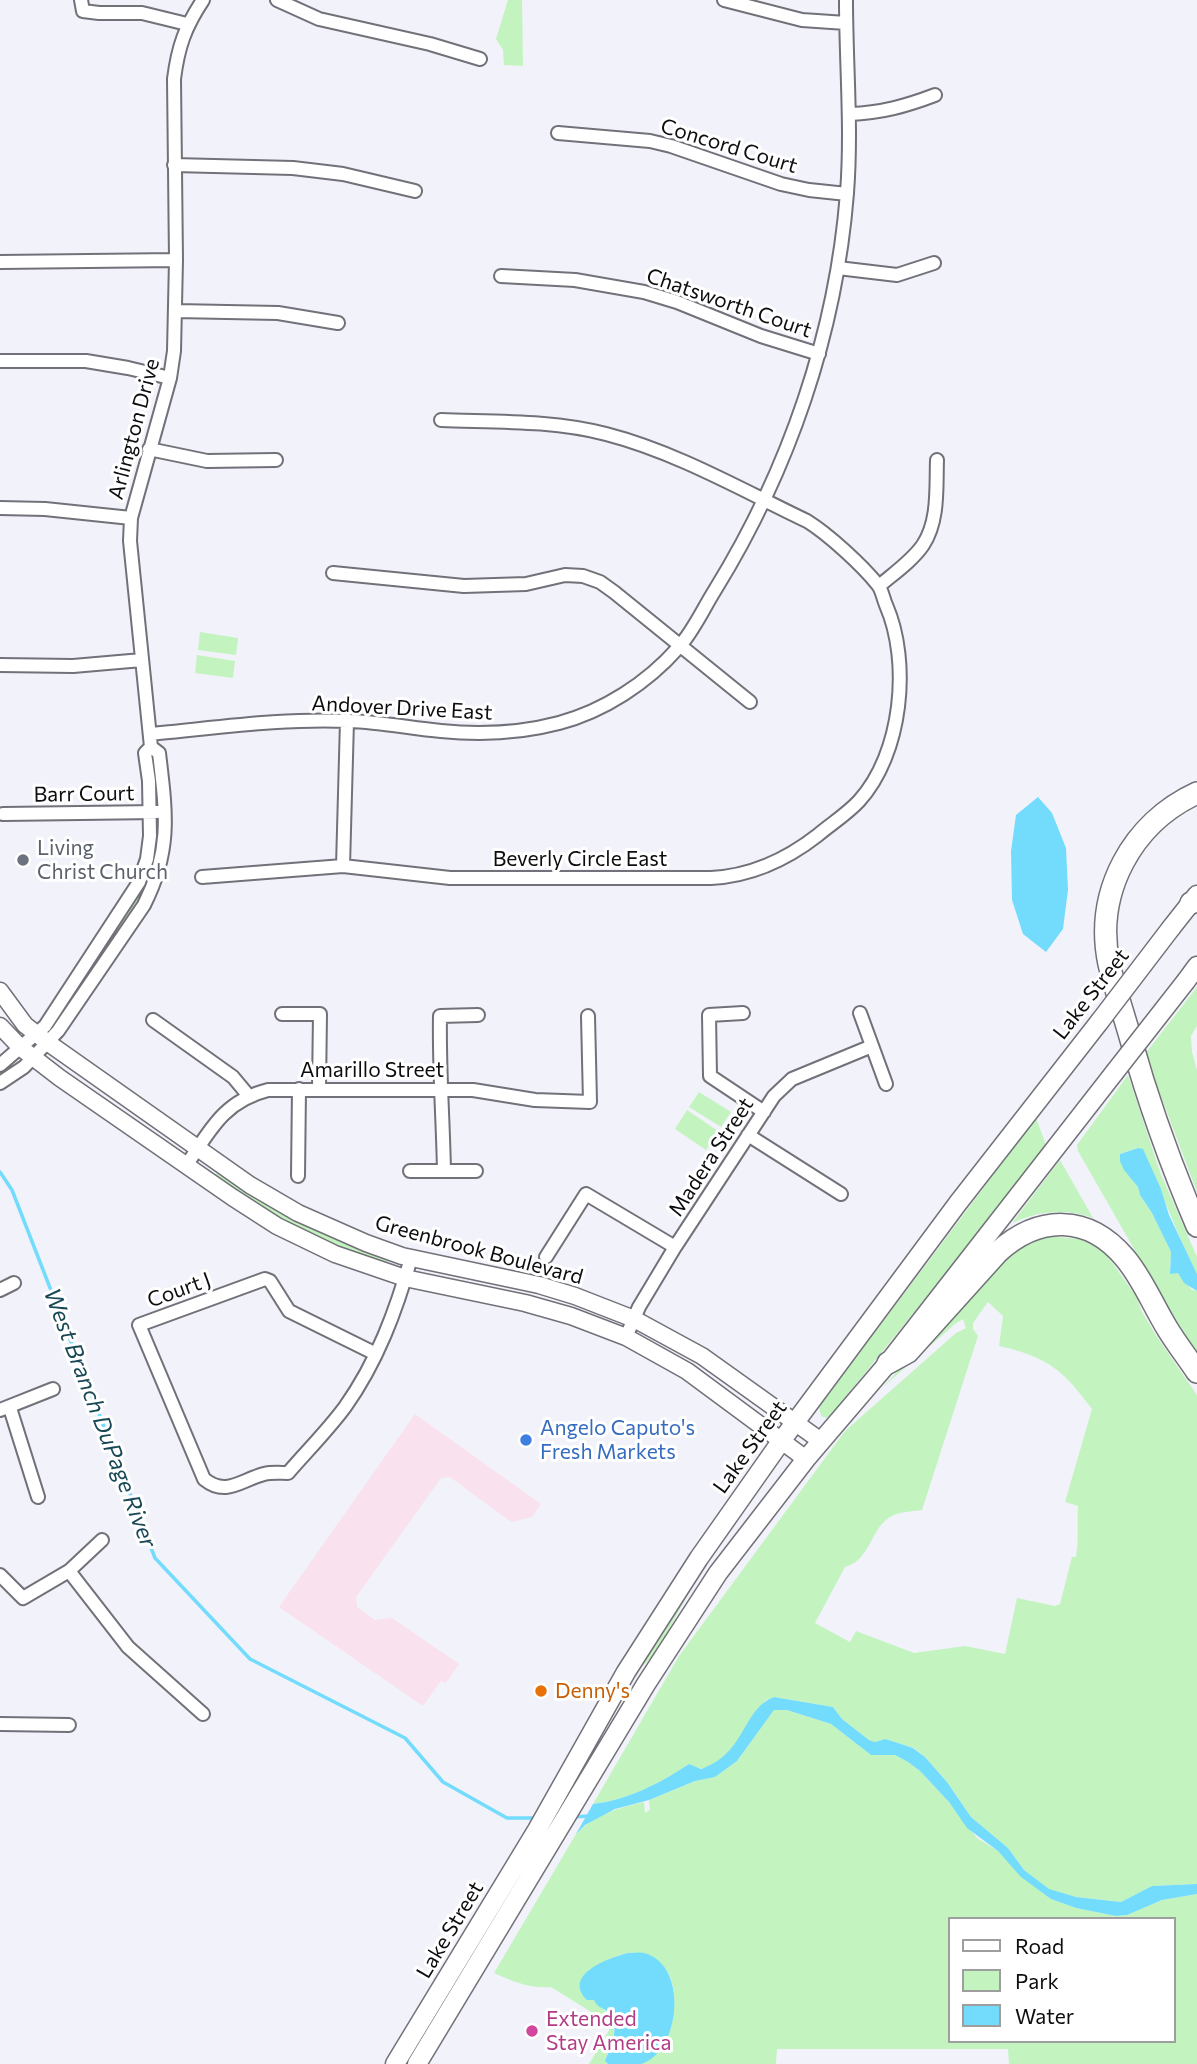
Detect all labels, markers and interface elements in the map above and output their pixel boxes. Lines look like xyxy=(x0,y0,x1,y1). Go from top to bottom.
street label: Concord Court xyxy=(658,113,800,179)
street label: Chatsworth Court xyxy=(643,263,815,343)
street label: Arlington Drive xyxy=(103,356,165,502)
street label: Andover Drive East xyxy=(311,691,493,725)
street label: Barr Court xyxy=(33,781,135,807)
place label: Living Christ Church xyxy=(37,835,168,885)
street label: Beverly Circle East xyxy=(493,846,667,872)
marker: Living Christ Church xyxy=(15,852,31,868)
street label: Lake Street xyxy=(1048,944,1134,1044)
street label: Amarillo Street xyxy=(300,1057,444,1083)
street label: Madera Street xyxy=(663,1093,759,1221)
street label: Greenbrook Boulevard xyxy=(372,1210,586,1290)
street label: Court J xyxy=(144,1267,214,1313)
water label: West Branch DuPage River xyxy=(38,1284,162,1552)
street label: Lake Street xyxy=(708,1396,792,1498)
place label: Angelo Caputo's Fresh Markets xyxy=(540,1415,695,1465)
marker: Angelo Caputo's Fresh Markets xyxy=(518,1432,534,1448)
place label: Denny's xyxy=(555,1678,630,1704)
marker: Denny's xyxy=(533,1683,549,1699)
street label: Lake Street xyxy=(411,1877,489,1983)
legend xyxy=(948,1917,1176,2043)
text: Road xyxy=(1015,1933,1064,1958)
text: Park xyxy=(1015,1968,1059,1993)
text: Water xyxy=(1015,2003,1074,2028)
place label: Extended Stay America xyxy=(546,2006,671,2056)
marker: Extended Stay America xyxy=(524,2023,540,2039)

